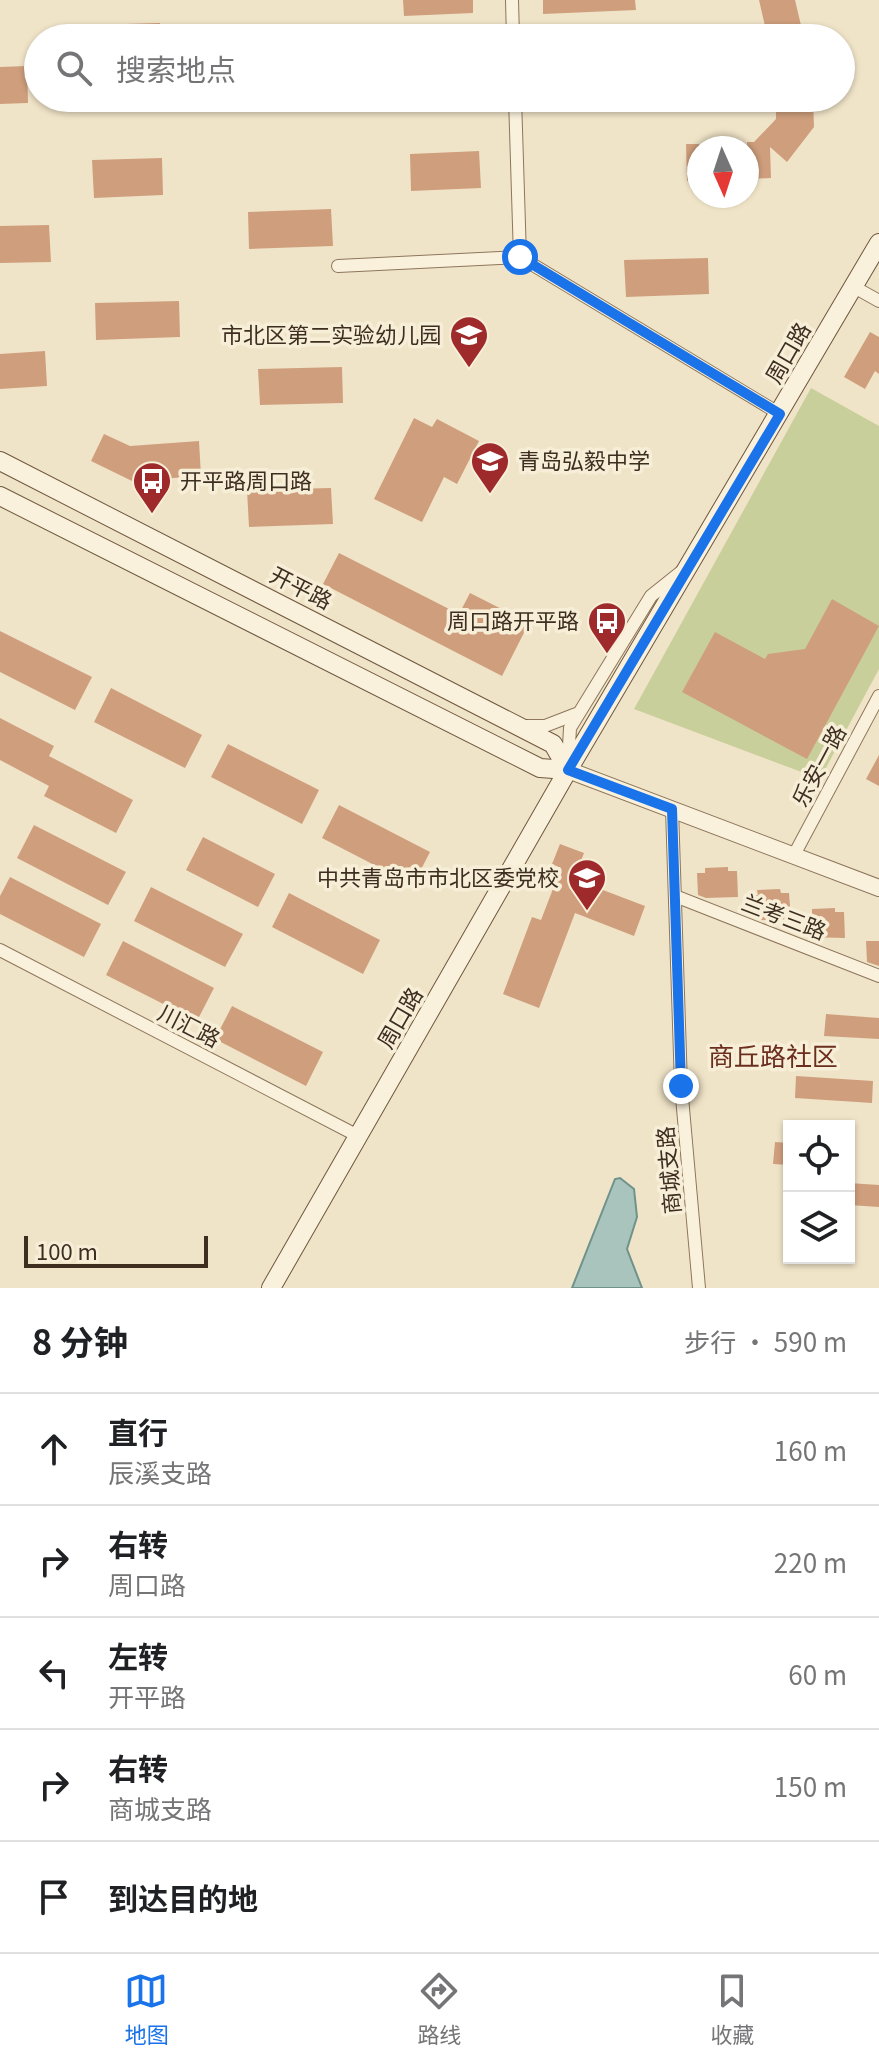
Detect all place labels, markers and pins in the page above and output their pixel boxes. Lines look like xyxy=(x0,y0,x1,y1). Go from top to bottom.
school or university icon: 市北区第二实验幼儿园 xyxy=(448,314,490,369)
place label: 市北区第二实验幼儿园 xyxy=(221,317,441,349)
school or university icon: 青岛弘毅中学 xyxy=(469,440,511,495)
place label: 青岛弘毅中学 xyxy=(518,443,650,475)
bus stop icon: 开平路周口路 xyxy=(131,460,173,515)
place label: 开平路周口路 xyxy=(180,463,312,495)
bus stop icon: 周口路开平路 xyxy=(586,600,628,655)
place label: 周口路开平路 xyxy=(447,603,579,635)
school or university icon: 中共青岛市市北区委党校 xyxy=(566,857,608,912)
place label: 中共青岛市市北区委党校 xyxy=(317,860,559,892)

